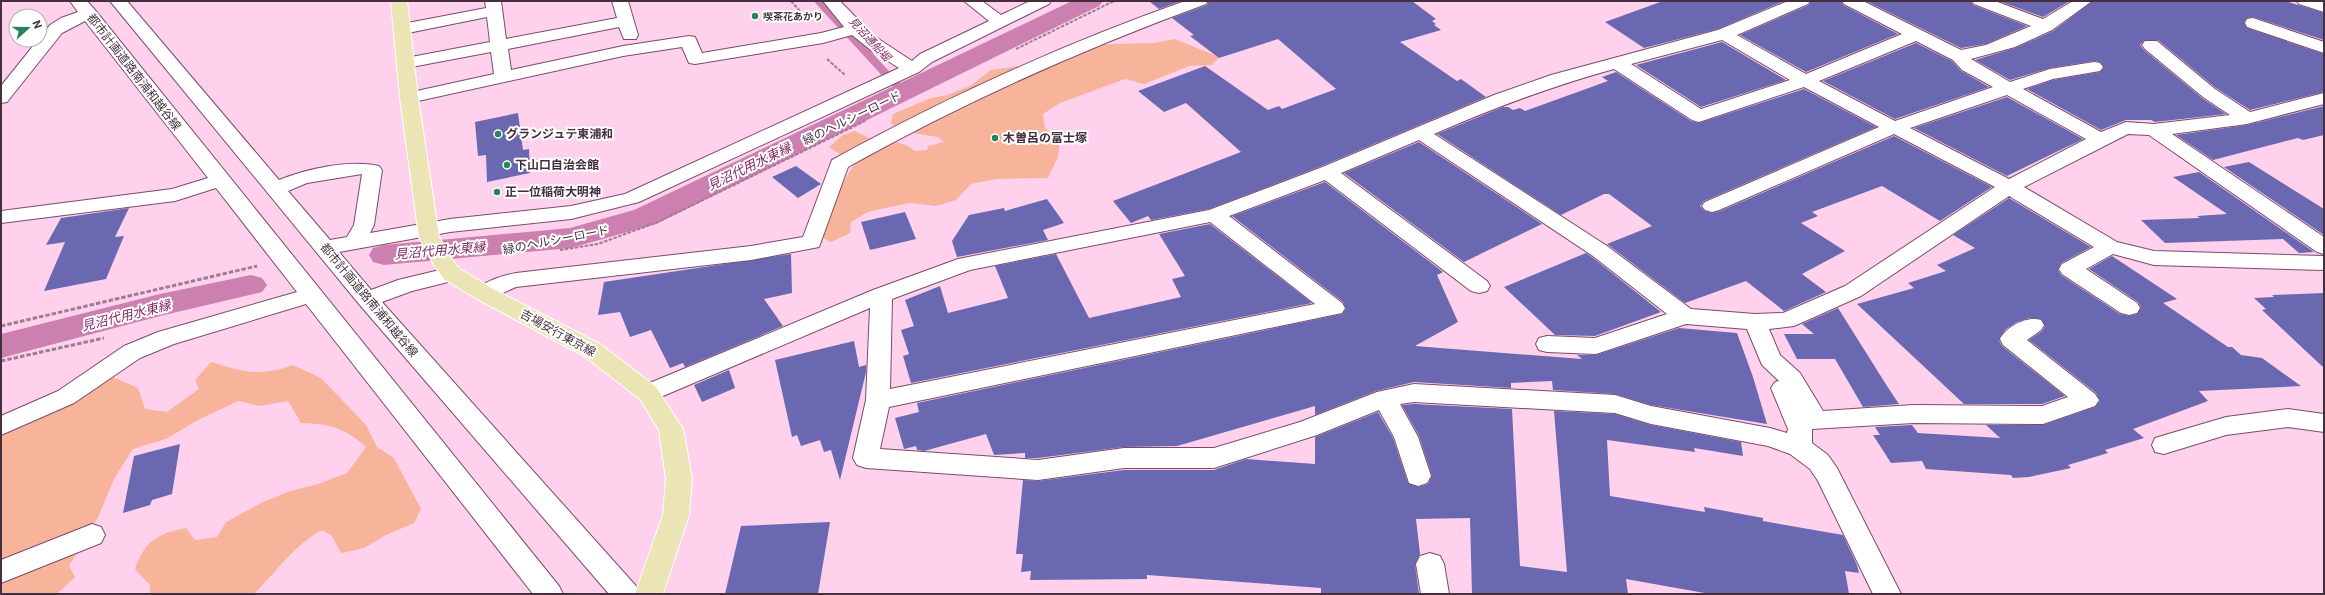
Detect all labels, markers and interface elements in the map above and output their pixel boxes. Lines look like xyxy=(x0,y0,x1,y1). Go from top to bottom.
north arrow xyxy=(8,8,48,48)
street label: 都市計画道路南浦和越谷線 xyxy=(84,11,184,133)
marker: 喫茶花あかり xyxy=(750,11,760,21)
place label: 喫茶花あかり xyxy=(763,11,823,22)
water label: 見沼通船堀 xyxy=(846,15,895,65)
text: N xyxy=(29,19,44,31)
street label: 緑のヘルシーロード xyxy=(800,88,904,148)
place label: グランジュテ東浦和 xyxy=(506,127,613,141)
marker: グランジュテ東浦和 xyxy=(493,129,503,139)
place label: 木曽呂の富士塚 xyxy=(1003,131,1087,145)
marker: 木曽呂の富士塚 xyxy=(990,133,1000,143)
water label: 見沼代用水東縁 xyxy=(705,139,795,193)
place label: 下山口自治会館 xyxy=(515,158,599,172)
marker: 下山口自治会館 xyxy=(502,160,512,170)
place label: 正一位稲荷大明神 xyxy=(505,185,601,199)
marker: 正一位稲荷大明神 xyxy=(492,187,502,197)
street label: 緑のヘルシーロード xyxy=(502,223,610,257)
water label: 見沼代用水東縁 xyxy=(394,239,488,262)
street label: 都市計画道路南浦和越谷線 xyxy=(317,240,421,360)
water label: 見沼代用水東縁 xyxy=(80,297,174,334)
street label: 吉場安行東京線 xyxy=(518,307,598,359)

